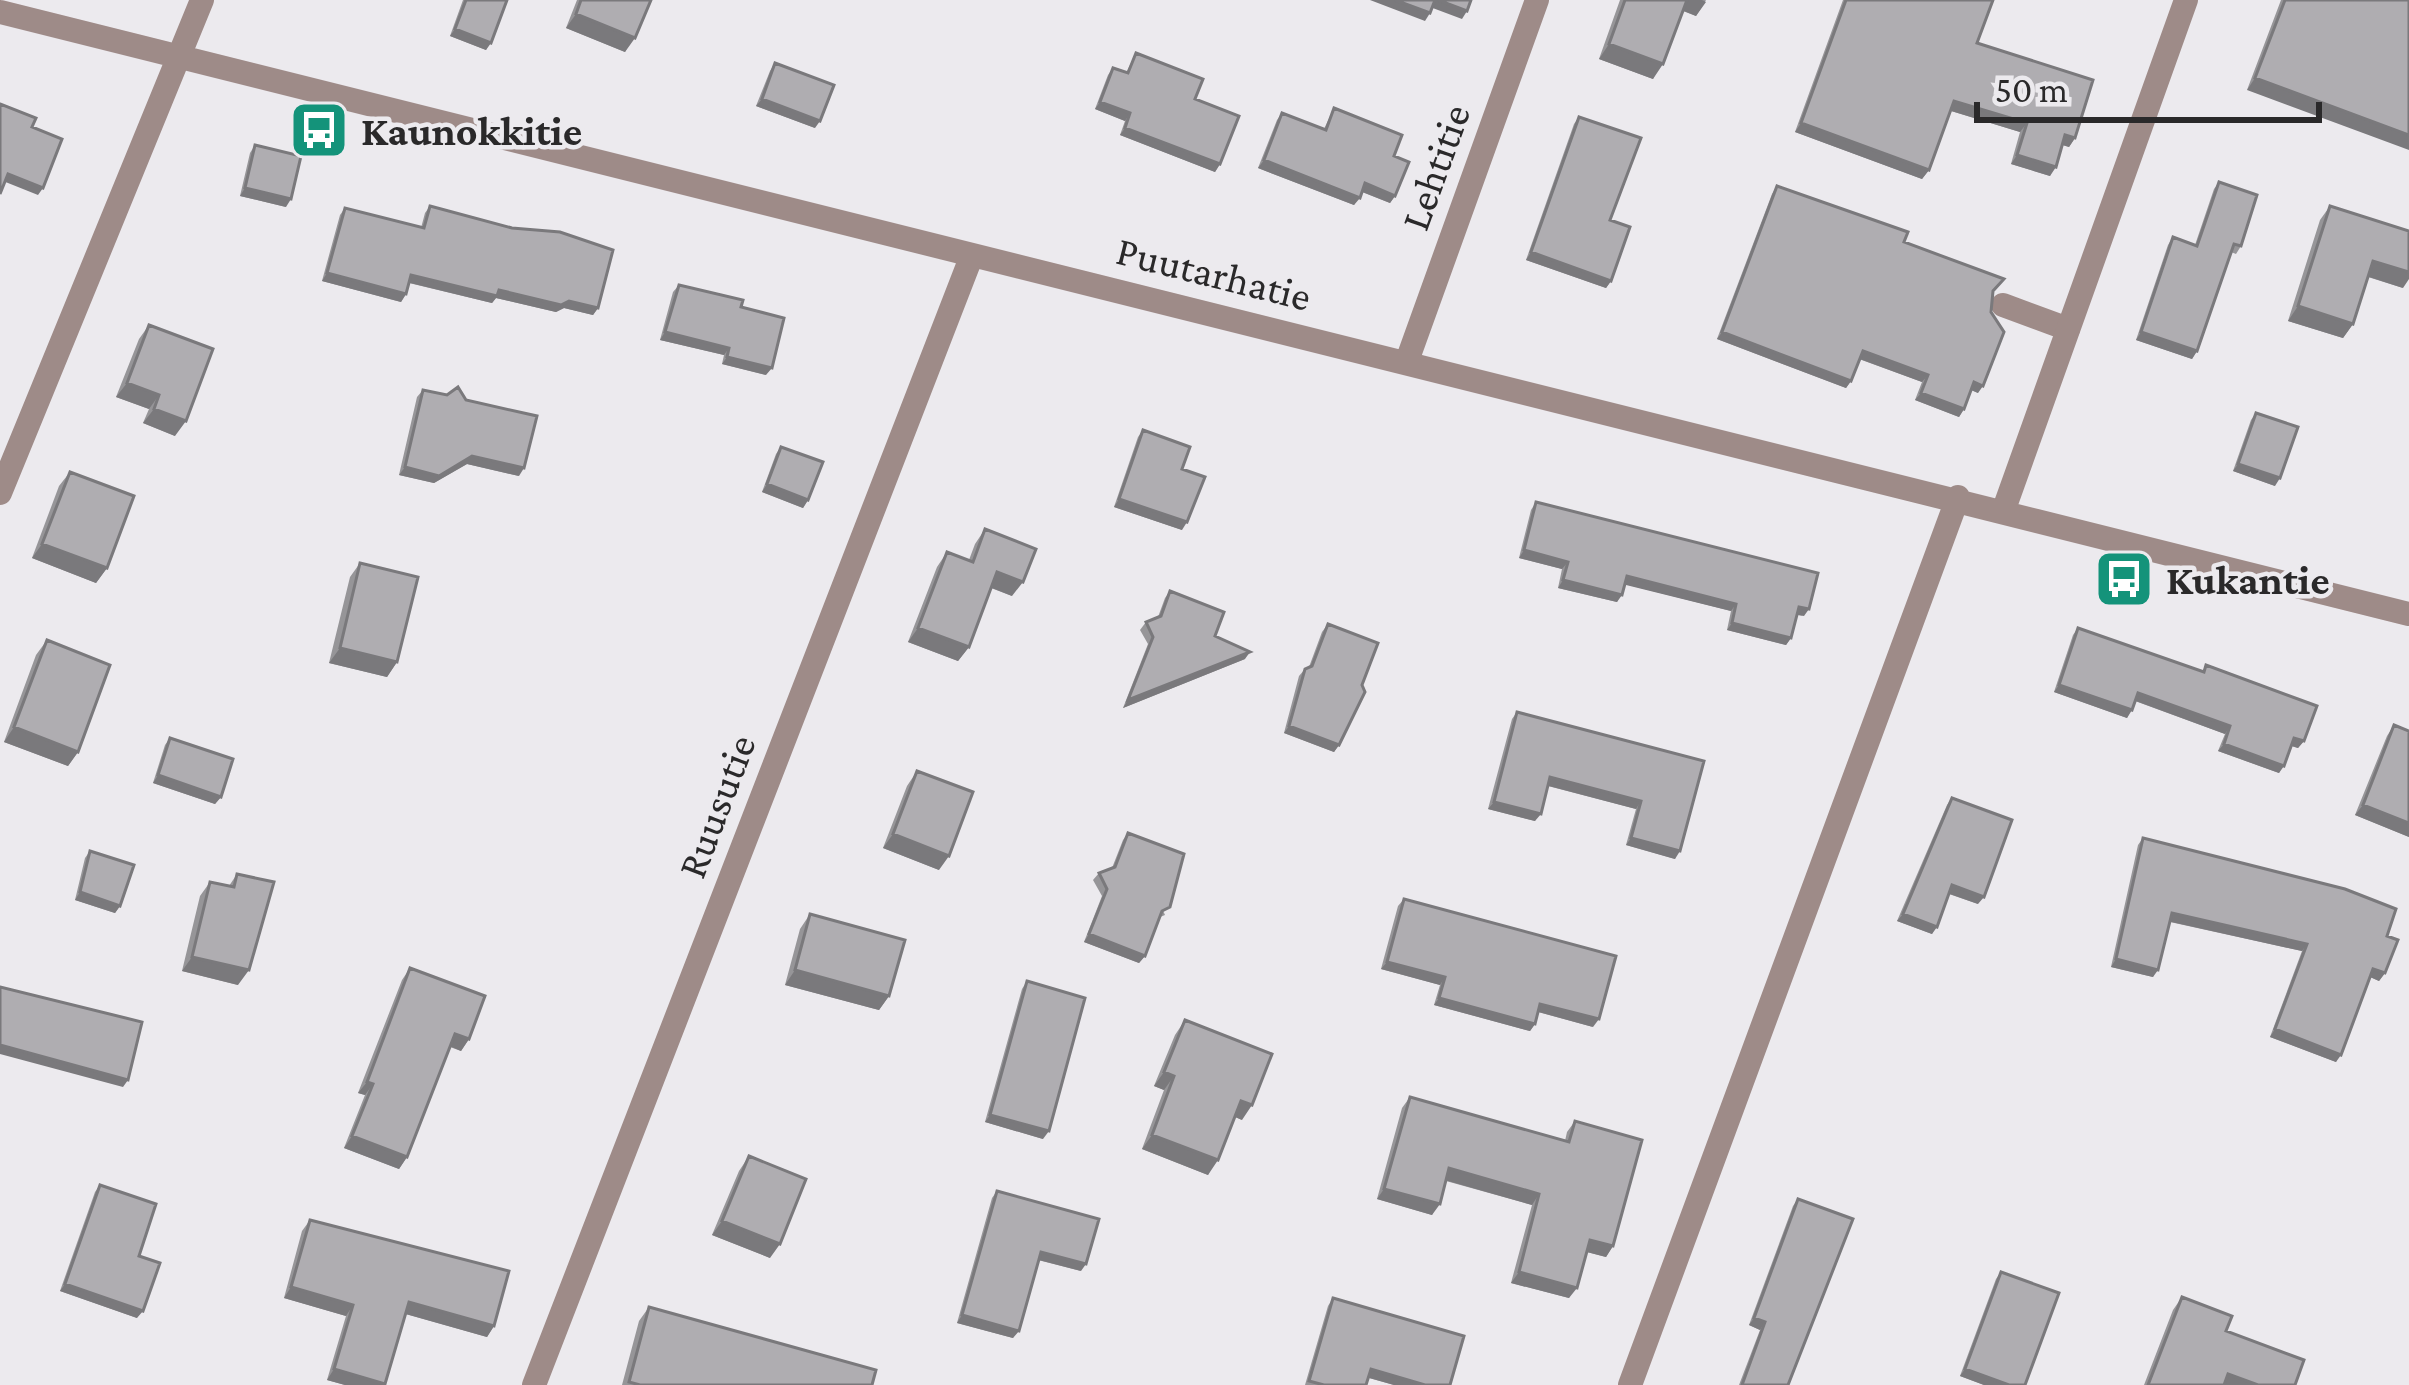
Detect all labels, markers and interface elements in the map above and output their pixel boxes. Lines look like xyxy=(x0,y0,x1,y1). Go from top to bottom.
scale bar xyxy=(1977,48,2319,122)
text: 50 m xyxy=(1995,70,2068,110)
street label: Lehtitie xyxy=(1391,98,1479,236)
bus stop icon: Kaunokkitie xyxy=(288,99,350,161)
place label: Kaunokkitie xyxy=(361,107,582,154)
street label: Puutarhatie xyxy=(1112,226,1316,320)
bus stop icon: Kukantie xyxy=(2093,548,2155,610)
place label: Kukantie xyxy=(2166,556,2330,603)
street label: Ruusutie xyxy=(667,728,765,884)

